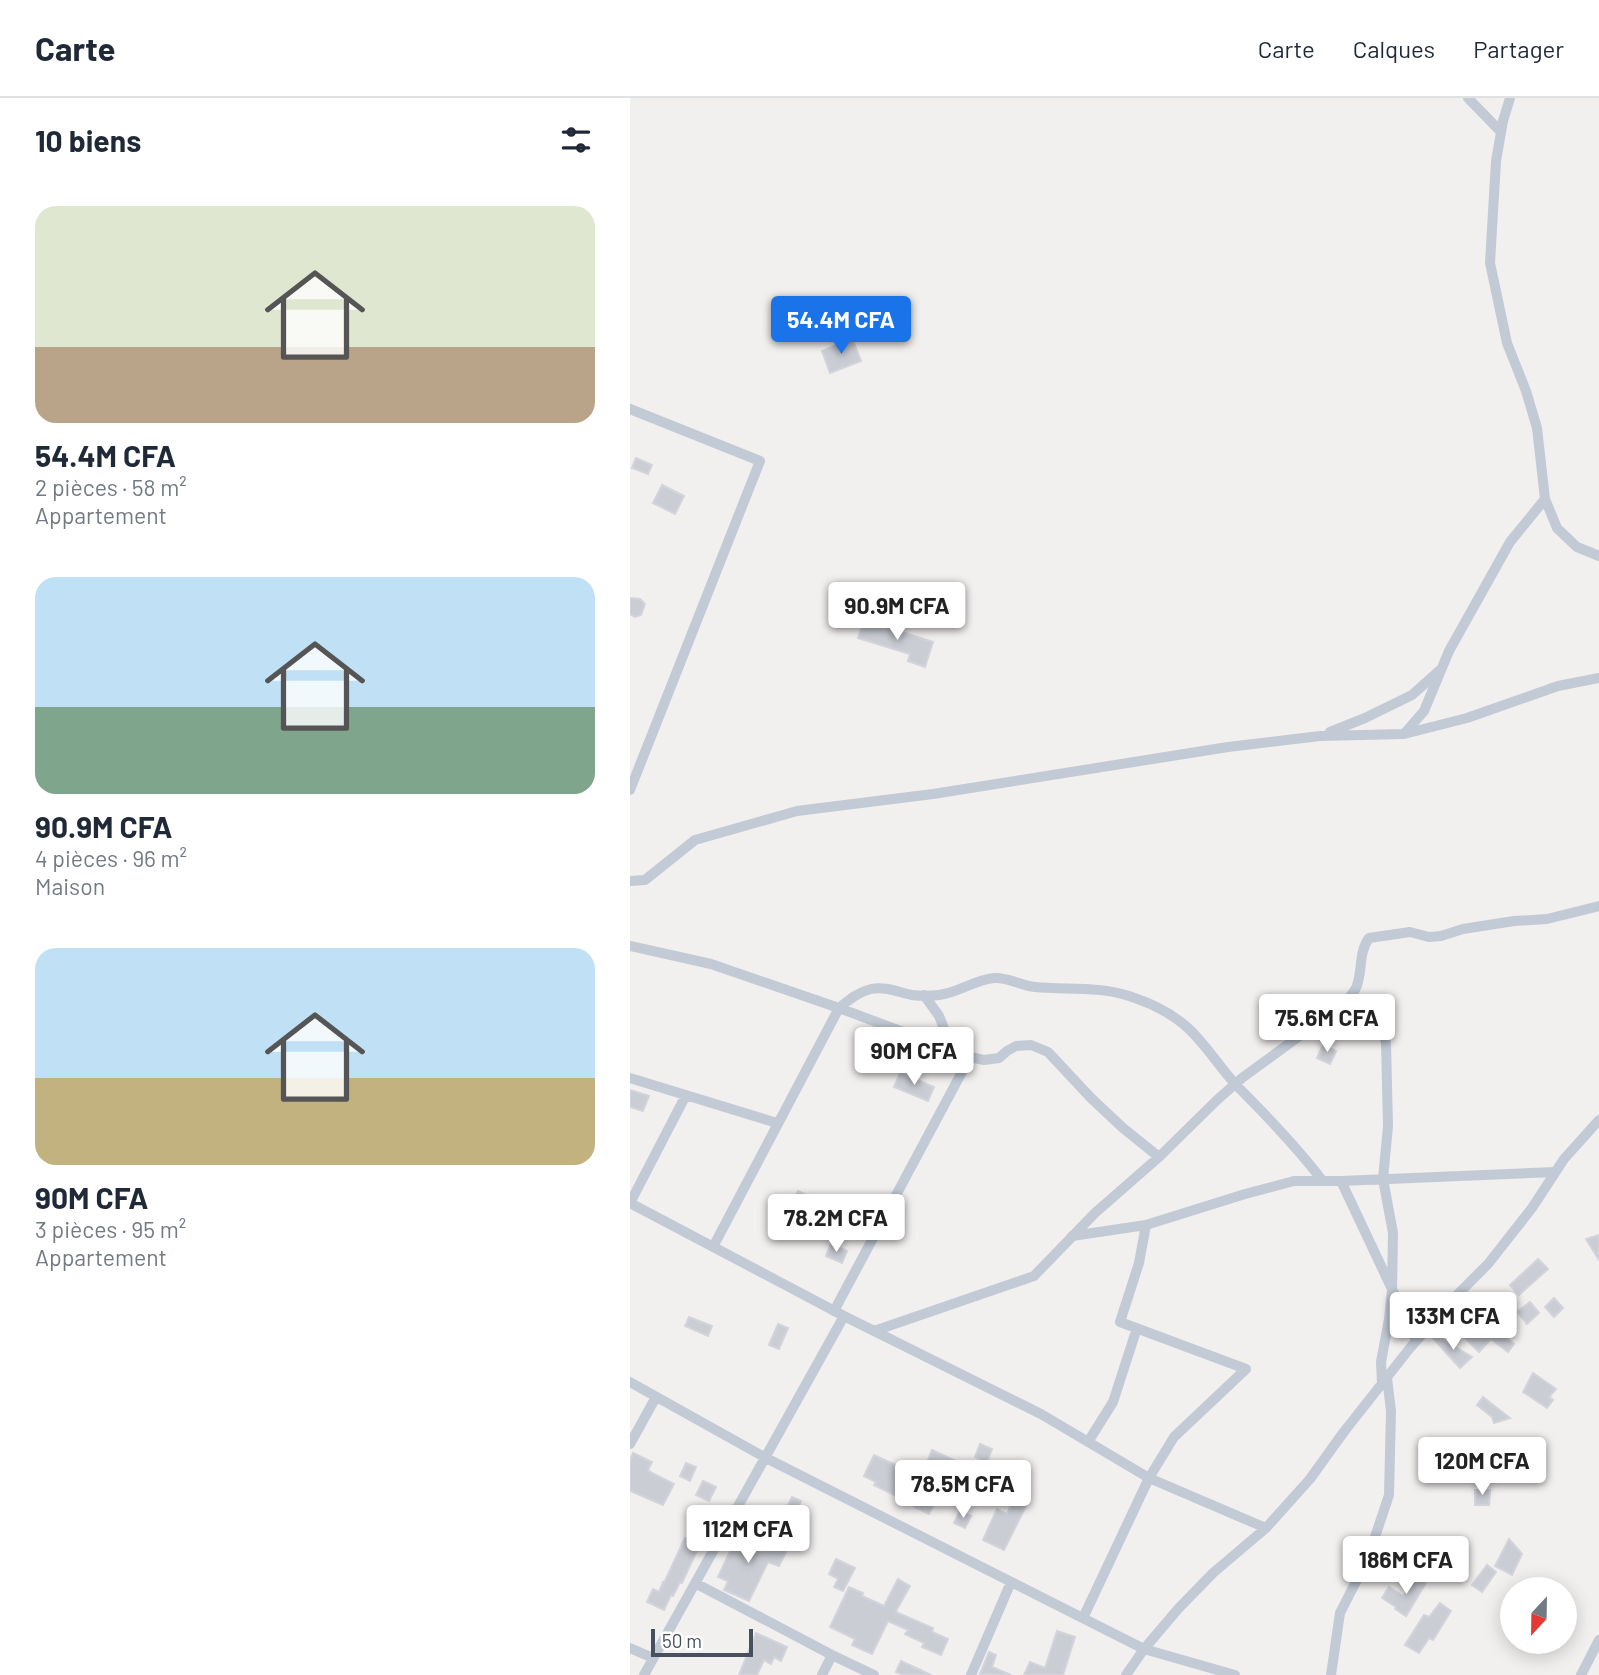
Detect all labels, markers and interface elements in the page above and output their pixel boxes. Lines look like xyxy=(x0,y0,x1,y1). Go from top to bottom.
text: Carte xyxy=(35,28,116,68)
text: Carte xyxy=(1258,34,1315,63)
text: Calques xyxy=(1353,34,1435,63)
text: Partager xyxy=(1473,34,1564,63)
icon: filters xyxy=(557,121,595,159)
text: 10 biens xyxy=(35,122,141,158)
icon: home xyxy=(252,252,378,378)
pin: 54.4M CFA xyxy=(761,296,921,356)
text: 54.4M CFA xyxy=(787,305,895,333)
text: 54.4M CFA xyxy=(35,437,176,473)
text: 2 pièces · 58 m² xyxy=(35,473,187,501)
text: Appartement xyxy=(35,501,167,529)
pin: 90.9M CFA xyxy=(817,582,977,642)
text: 90.9M CFA xyxy=(844,591,950,619)
icon: home xyxy=(252,623,378,749)
text: 90.9M CFA xyxy=(35,808,172,844)
text: 4 pièces · 96 m² xyxy=(35,844,187,872)
text: Maison xyxy=(35,872,105,900)
icon: home xyxy=(252,994,378,1120)
pin: 75.6M CFA xyxy=(1247,995,1407,1054)
text: 75.6M CFA xyxy=(1275,1003,1379,1031)
pin: 90M CFA xyxy=(849,1028,979,1087)
text: 90M CFA xyxy=(871,1036,957,1064)
text: 90M CFA xyxy=(35,1179,148,1215)
pin: 78.2M CFA xyxy=(756,1194,916,1254)
text: 78.2M CFA xyxy=(784,1203,888,1231)
text: 3 pièces · 95 m² xyxy=(35,1215,186,1243)
text: Appartement xyxy=(35,1243,167,1271)
pin: 133M CFA xyxy=(1381,1292,1525,1352)
text: 133M CFA xyxy=(1406,1301,1500,1329)
pin: 120M CFA xyxy=(1410,1438,1554,1497)
text: 120M CFA xyxy=(1434,1446,1530,1474)
pin: 78.5M CFA xyxy=(883,1460,1043,1520)
text: 78.5M CFA xyxy=(911,1469,1015,1497)
pin: 112M CFA xyxy=(676,1506,820,1565)
text: 112M CFA xyxy=(703,1514,793,1542)
pin: 186M CFA xyxy=(1334,1536,1478,1596)
text: 186M CFA xyxy=(1359,1545,1453,1573)
north arrow xyxy=(1500,1577,1577,1654)
map controls xyxy=(1500,1577,1577,1654)
scale bar xyxy=(651,1626,752,1658)
text: 50 m xyxy=(662,1629,702,1652)

